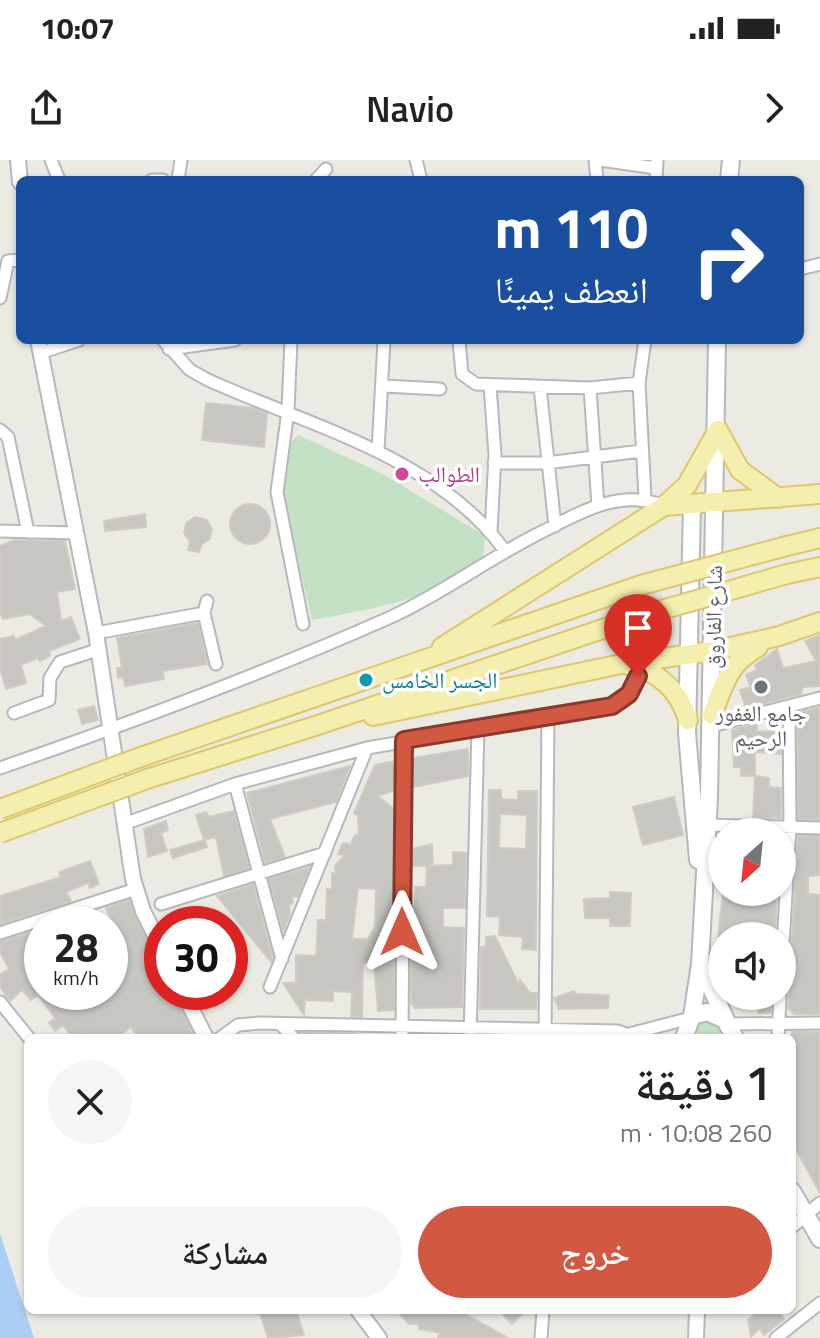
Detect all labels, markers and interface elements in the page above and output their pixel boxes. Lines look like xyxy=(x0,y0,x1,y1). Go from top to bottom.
text: 10:07 xyxy=(40,5,115,51)
text: Navio xyxy=(366,81,454,136)
icon: share xyxy=(24,86,68,130)
icon: forward xyxy=(752,86,796,130)
text: 110 m xyxy=(495,185,648,270)
icon: right xyxy=(676,208,780,312)
text: انعطف يمينًا xyxy=(495,262,648,317)
place label: الطوالب xyxy=(418,457,480,491)
marker: الطوالب xyxy=(393,465,411,483)
street label: شارع الفاروق xyxy=(695,565,731,669)
pin xyxy=(604,594,672,676)
icon: arrive xyxy=(616,606,660,650)
place label: الجسر الخامس xyxy=(382,663,497,697)
marker: الجسر الخامس xyxy=(357,671,375,689)
marker: جامع الغفور الرحيم xyxy=(752,678,770,696)
place label: جامع الغفور الرحيم xyxy=(714,696,807,755)
north arrow xyxy=(708,818,796,906)
map controls xyxy=(708,818,796,1010)
position arrow xyxy=(360,890,444,974)
speed limit sign: 30 xyxy=(144,906,248,1010)
text: 28 xyxy=(54,917,98,978)
button: sound xyxy=(708,922,796,1010)
text: km/h xyxy=(53,962,99,993)
text: 1 دقيقة xyxy=(635,1046,772,1119)
button: close xyxy=(48,1060,132,1144)
text: 260 m · 10:08 xyxy=(620,1113,772,1152)
button: مشاركة xyxy=(48,1206,402,1298)
button: خروج xyxy=(418,1206,772,1298)

